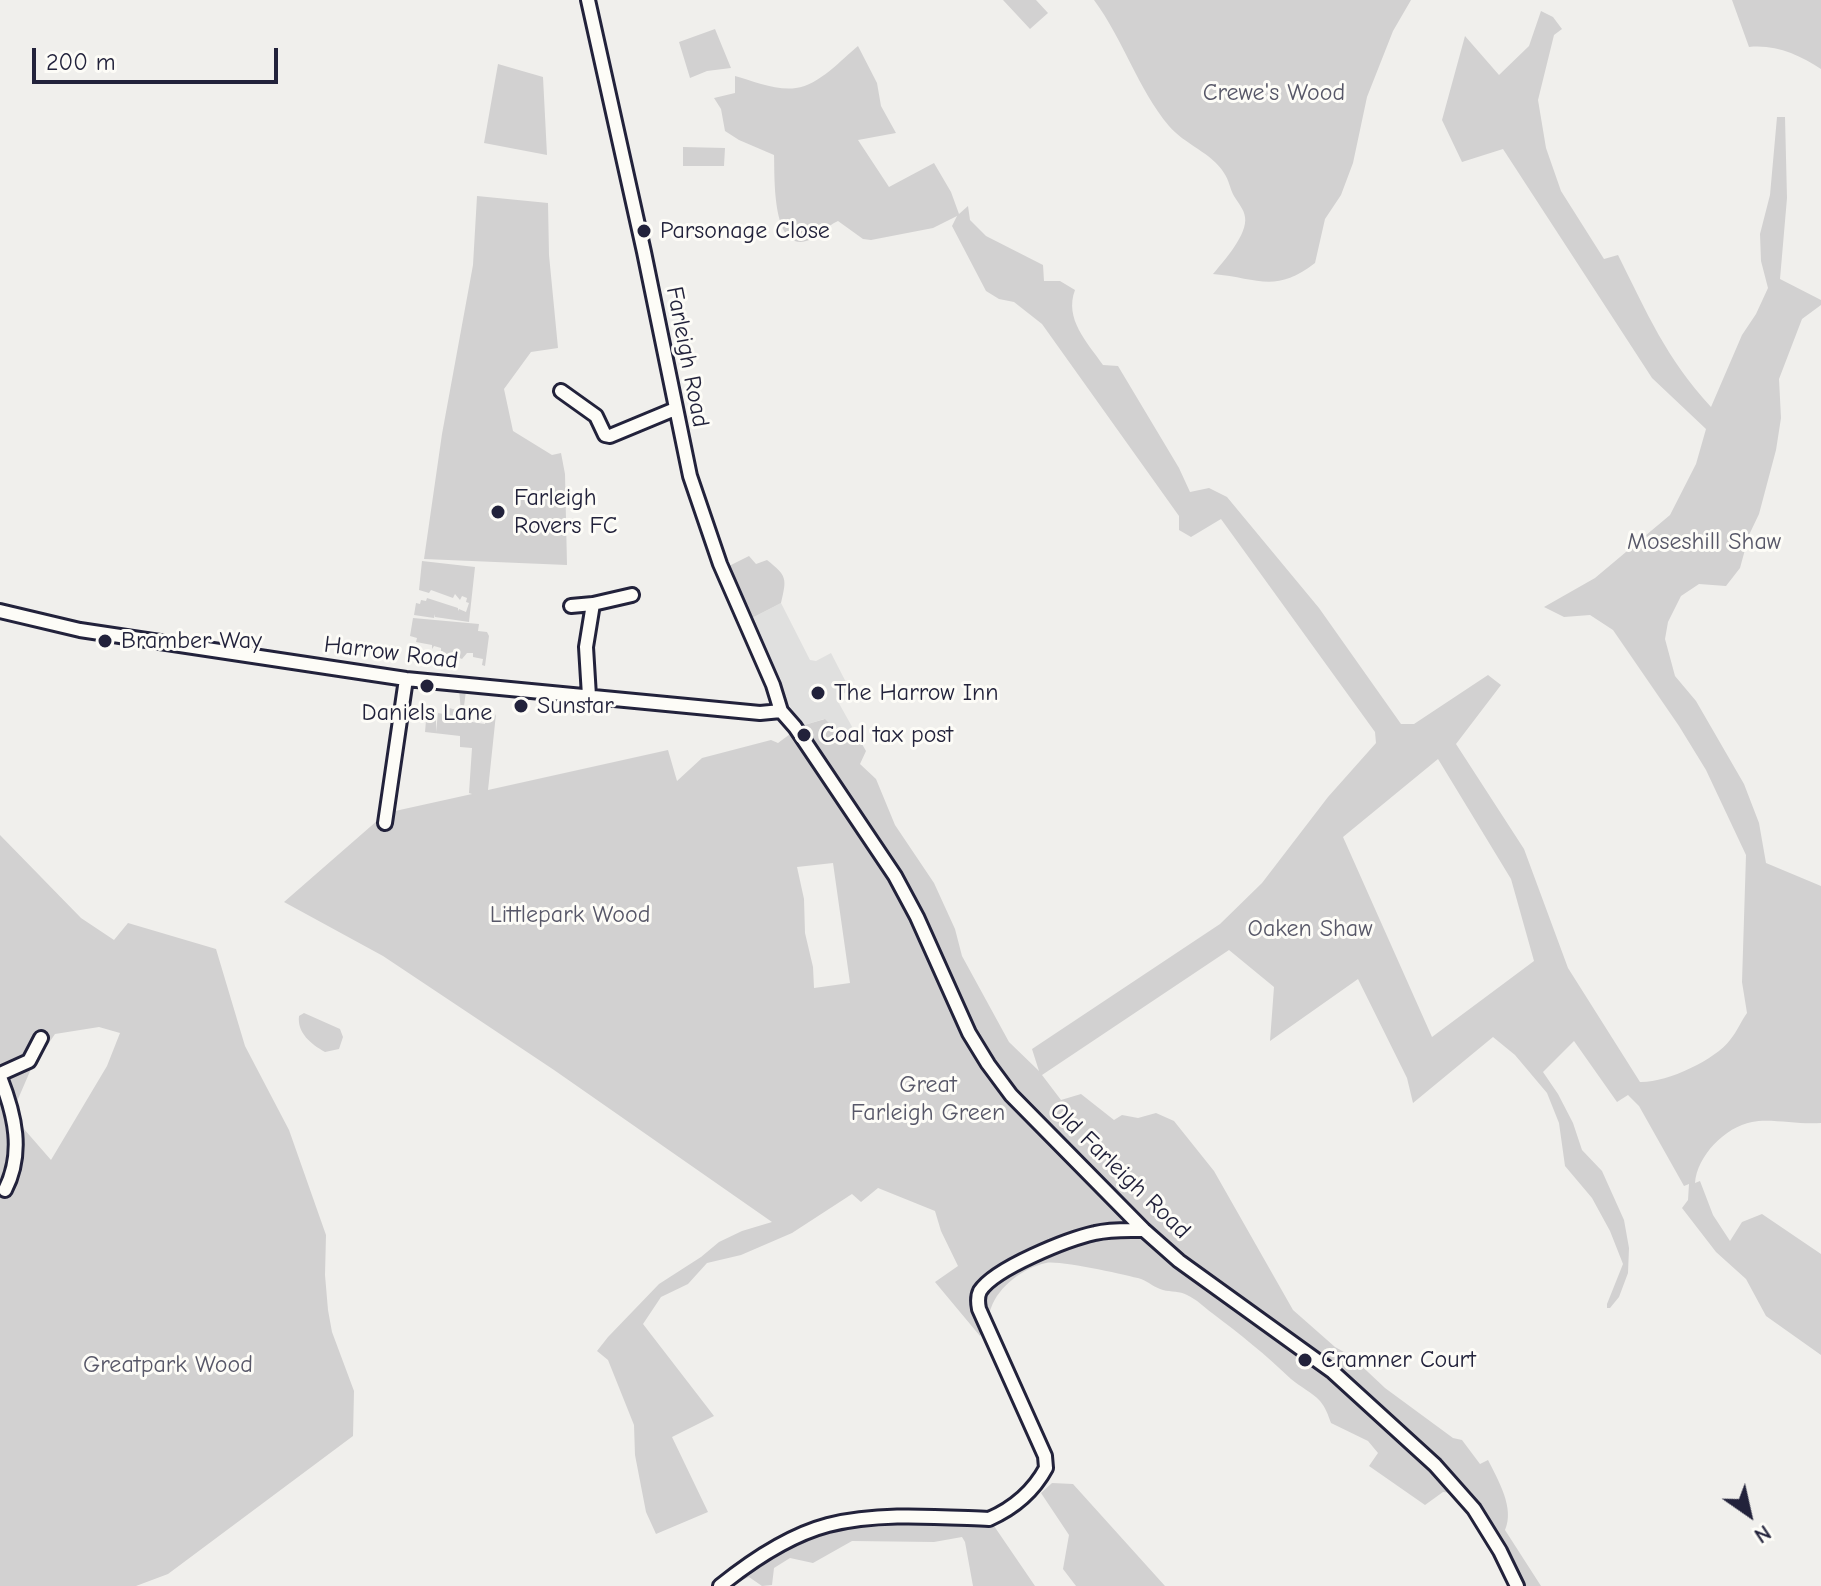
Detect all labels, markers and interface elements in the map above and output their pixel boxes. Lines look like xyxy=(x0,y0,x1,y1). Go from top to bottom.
scale bar xyxy=(36,32,282,82)
text: 200 m xyxy=(46,48,116,76)
park label: Crewe's Wood xyxy=(1203,79,1345,107)
place label: Parsonage Close xyxy=(660,217,830,245)
marker: Parsonage Close xyxy=(635,222,653,240)
street label: Farleigh Road xyxy=(659,284,715,430)
place label: Farleigh Rovers FC xyxy=(514,484,618,540)
marker: Farleigh Rovers FC xyxy=(489,503,507,521)
park label: Moseshill Shaw xyxy=(1627,528,1781,556)
place label: Bramber Way xyxy=(121,627,262,655)
street label: Harrow Road xyxy=(322,630,460,676)
marker: Bramber Way xyxy=(96,632,114,650)
marker: Daniels Lane xyxy=(418,677,436,695)
place label: The Harrow Inn xyxy=(834,679,999,707)
marker: The Harrow Inn xyxy=(809,684,827,702)
place label: Sunstar xyxy=(537,692,614,720)
marker: Sunstar xyxy=(512,697,530,715)
place label: Daniels Lane xyxy=(362,699,492,727)
place label: Coal tax post xyxy=(820,721,953,749)
marker: Coal tax post xyxy=(795,726,813,744)
park label: Littlepark Wood xyxy=(490,901,650,929)
park label: Oaken Shaw xyxy=(1247,915,1373,943)
park label: Great Farleigh Green xyxy=(851,1071,1005,1127)
street label: Old Farleigh Road xyxy=(1044,1097,1196,1245)
place label: Cramner Court xyxy=(1321,1346,1476,1374)
park label: Greatpark Wood xyxy=(83,1351,253,1379)
marker: Cramner Court xyxy=(1296,1351,1314,1369)
north arrow xyxy=(1709,1474,1789,1554)
text: N xyxy=(1749,1519,1776,1549)

